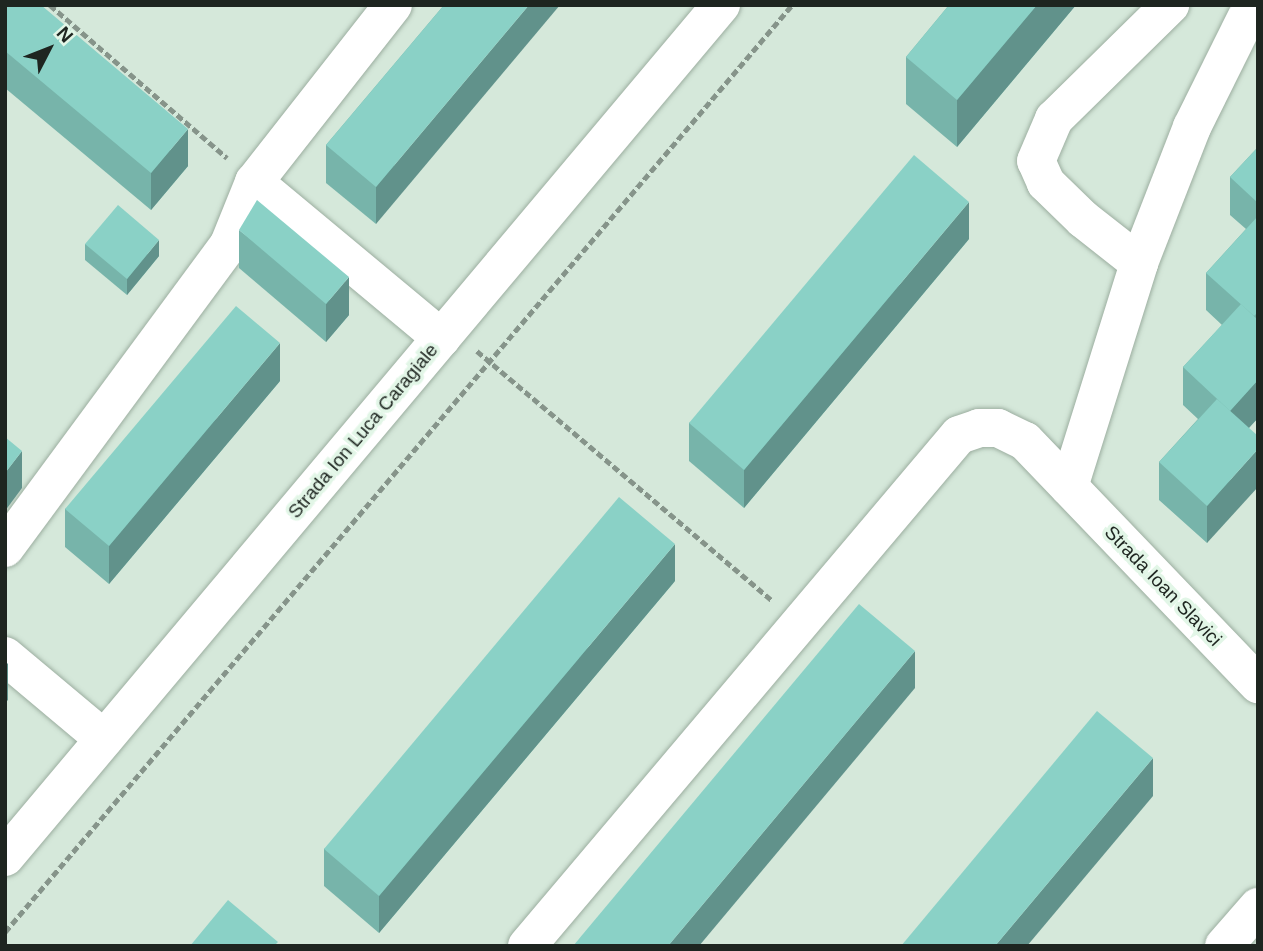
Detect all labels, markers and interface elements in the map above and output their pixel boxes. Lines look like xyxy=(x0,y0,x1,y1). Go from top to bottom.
north arrow xyxy=(14,14,84,84)
text: N xyxy=(53,22,77,47)
street label: Strada Ion Luca Caragiale xyxy=(283,339,443,523)
street label: Strada Ioan Slavici xyxy=(1100,521,1226,651)

